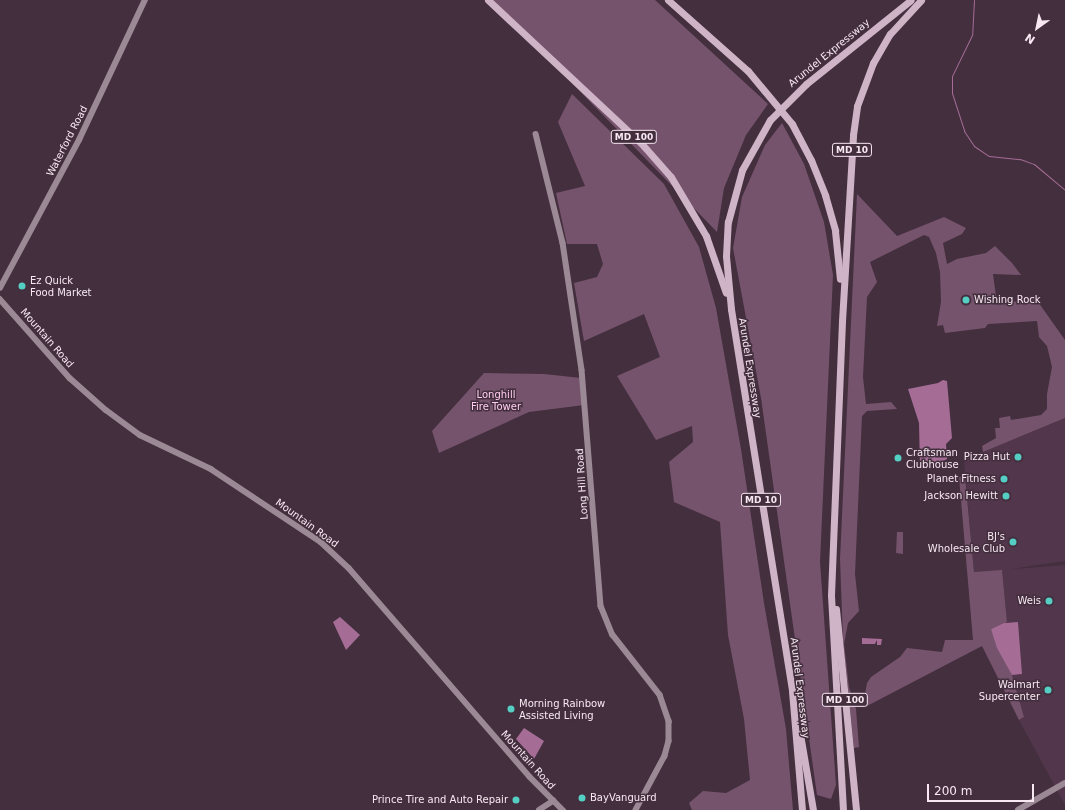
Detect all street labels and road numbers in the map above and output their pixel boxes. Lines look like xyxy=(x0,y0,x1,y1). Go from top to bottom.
street label: Arundel Expressway xyxy=(786,16,872,90)
street label: Waterford Road xyxy=(44,104,90,178)
road number: MD 100 xyxy=(610,130,658,144)
road number: MD 10 xyxy=(831,143,873,157)
street label: Mountain Road xyxy=(18,306,76,370)
street label: Arundel Expressway xyxy=(736,317,764,419)
street label: Long Hill Road xyxy=(574,448,590,520)
road number: MD 10 xyxy=(740,493,782,507)
street label: Mountain Road xyxy=(273,496,341,550)
street label: Arundel Expressway xyxy=(788,637,812,739)
road number: MD 100 xyxy=(821,693,869,707)
street label: Mountain Road xyxy=(498,728,558,792)

